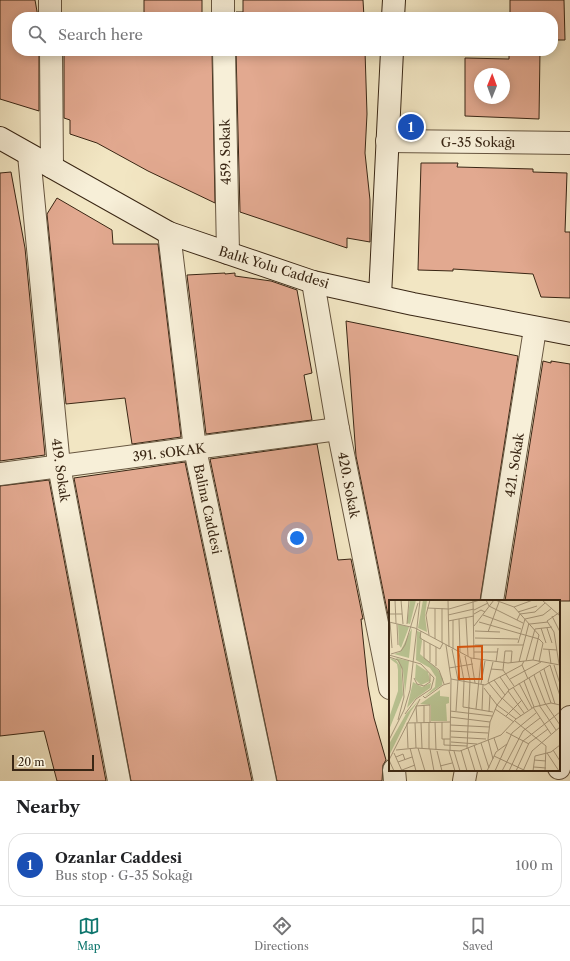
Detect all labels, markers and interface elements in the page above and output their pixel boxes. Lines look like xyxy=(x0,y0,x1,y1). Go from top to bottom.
search box xyxy=(12,12,558,56)
icon: search xyxy=(26,23,48,45)
text: Search here xyxy=(58,25,143,44)
north arrow xyxy=(474,68,510,104)
pin: 1 xyxy=(398,112,424,142)
street label: 459. Sokak xyxy=(216,118,234,185)
street label: G-35 Sokağı xyxy=(441,134,515,150)
street label: Balık Yolu Caddesi xyxy=(217,243,331,291)
street label: 421. Sokak xyxy=(501,431,527,498)
street label: 419. Sokak xyxy=(49,437,73,503)
street label: 391. sOKAK xyxy=(132,439,207,464)
street label: 420. Sokak xyxy=(335,450,363,520)
street label: Balina Caddesi xyxy=(191,462,225,556)
your location xyxy=(287,528,307,548)
inset map xyxy=(389,600,560,771)
scale bar xyxy=(12,753,94,772)
text: 20 m xyxy=(18,755,44,769)
text: Nearby xyxy=(16,797,80,817)
text: Ozanlar Caddesi xyxy=(55,848,182,867)
text: 1 xyxy=(27,857,33,873)
text: 100 m xyxy=(515,857,553,873)
text: Bus stop · G-35 Sokağı xyxy=(55,867,193,883)
tab: Map xyxy=(77,915,101,953)
tab: Directions xyxy=(254,915,309,953)
tab: Saved xyxy=(463,915,493,953)

